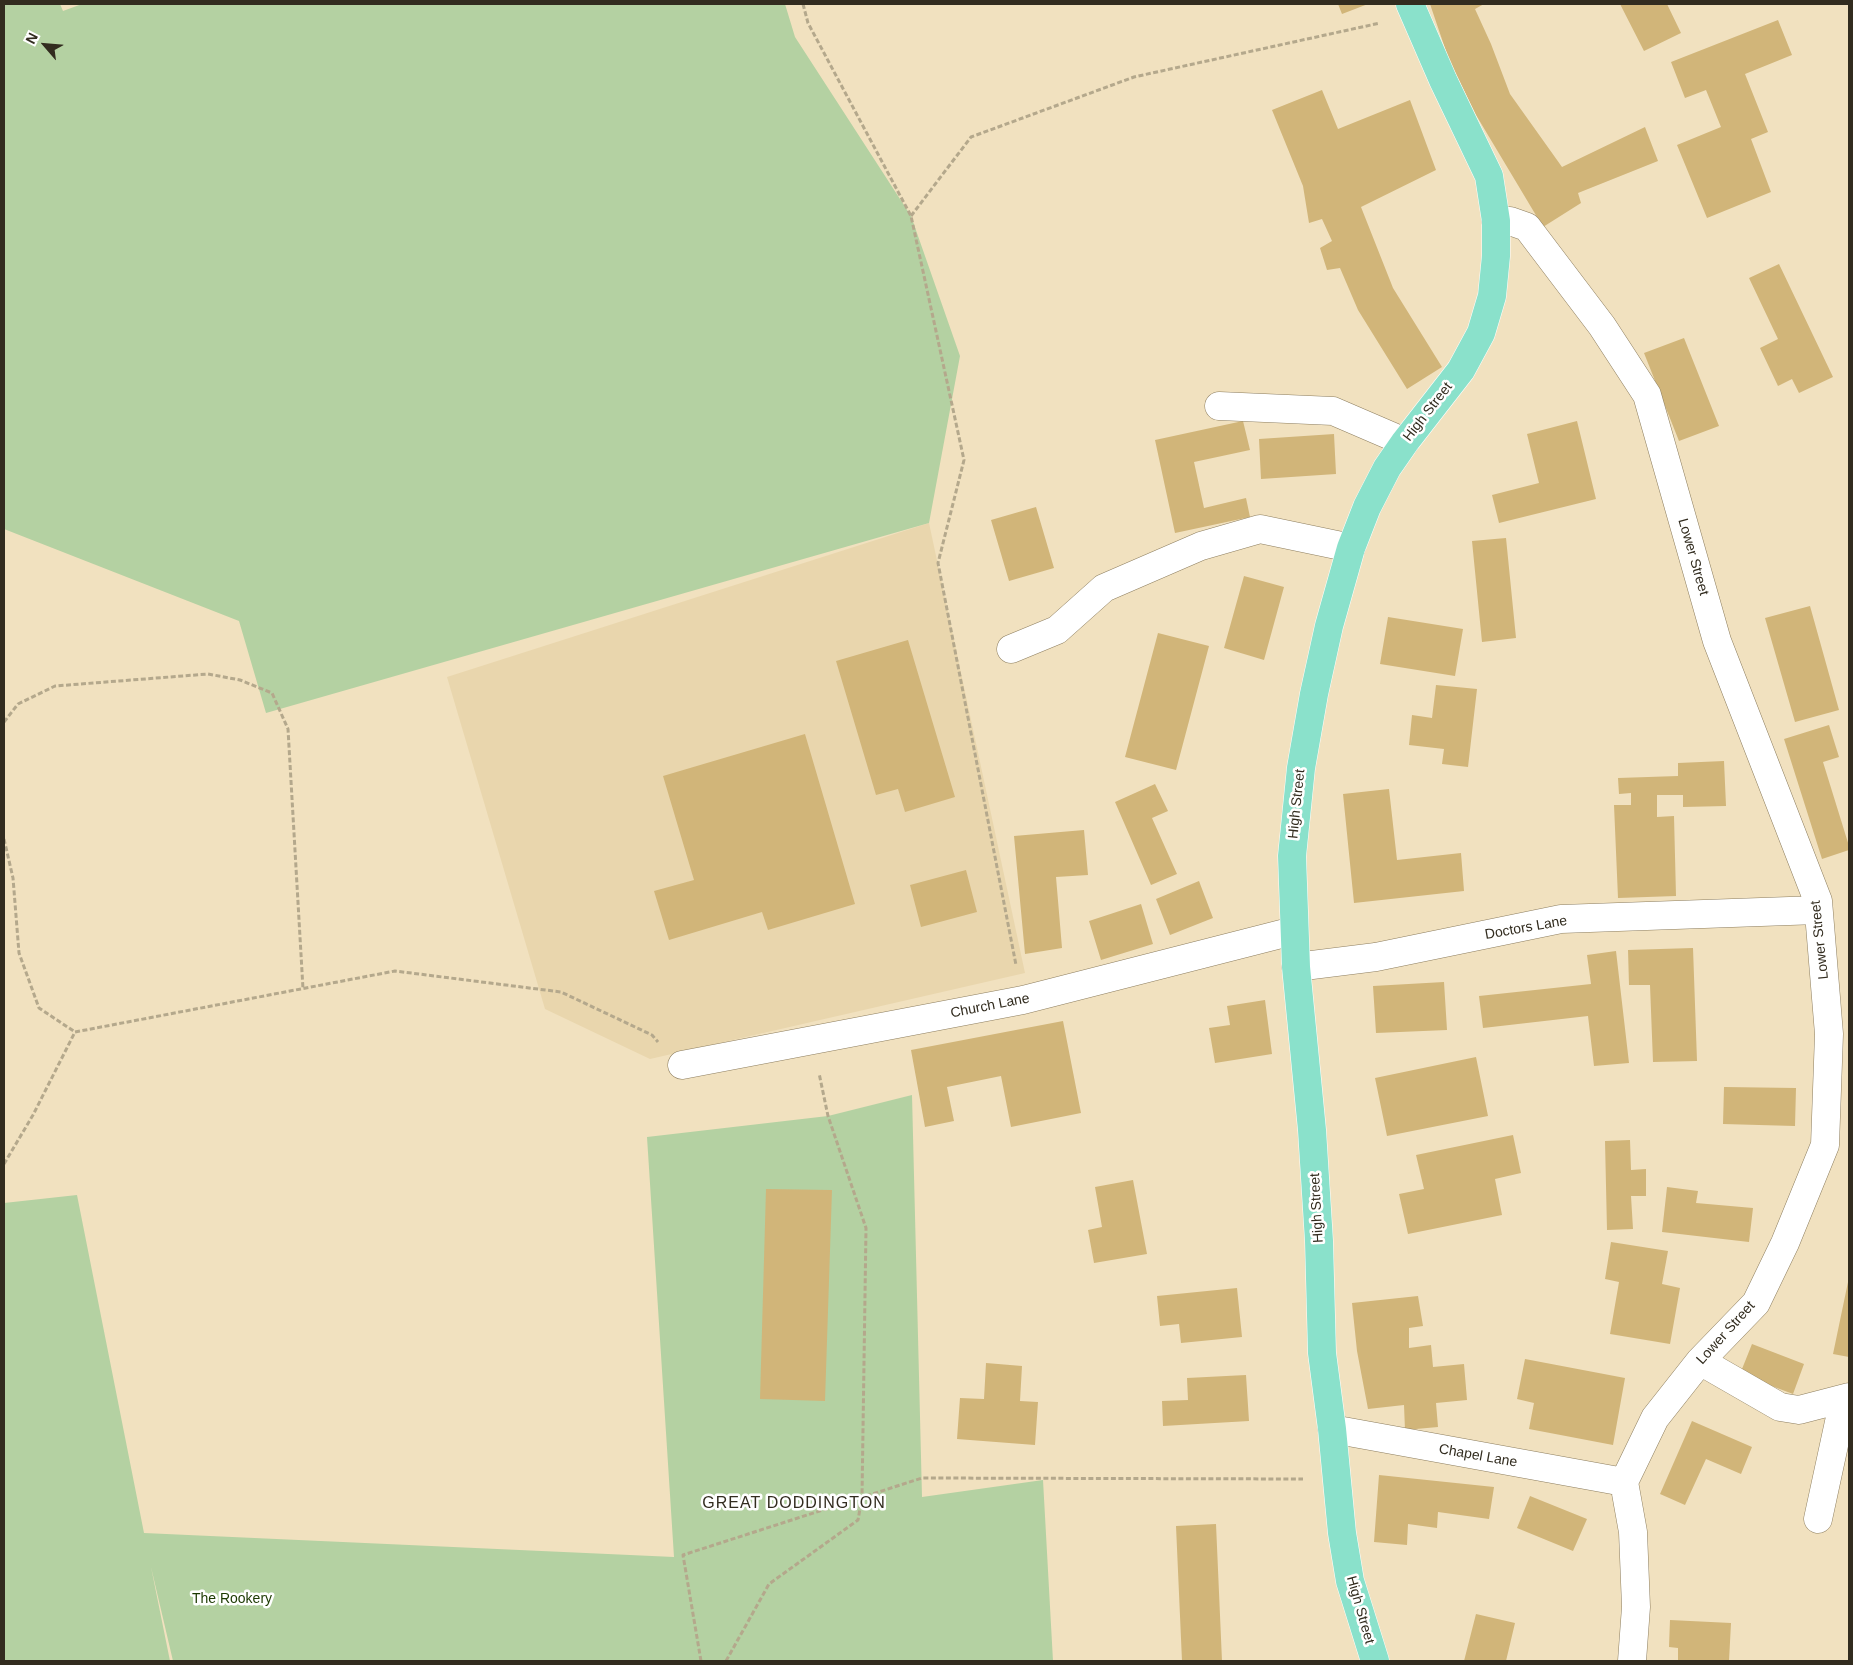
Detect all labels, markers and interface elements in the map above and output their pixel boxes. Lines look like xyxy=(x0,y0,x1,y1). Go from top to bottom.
north arrow xyxy=(20,20,70,70)
text: N xyxy=(22,30,41,46)
street label: High Street xyxy=(1400,379,1456,445)
street label: Lower Street xyxy=(1674,517,1712,597)
street label: High Street xyxy=(1285,768,1309,840)
street label: Lower Street xyxy=(1807,900,1833,980)
street label: Doctors Lane xyxy=(1484,912,1568,944)
street label: Church Lane xyxy=(949,990,1031,1022)
street label: High Street xyxy=(1307,1173,1327,1243)
street label: Lower Street xyxy=(1693,1298,1759,1368)
street label: Chapel Lane xyxy=(1437,1441,1519,1471)
district label: GREAT DODDINGTON xyxy=(700,1494,888,1514)
street label: High Street xyxy=(1342,1574,1378,1646)
park label: The Rookery xyxy=(192,1591,272,1607)

